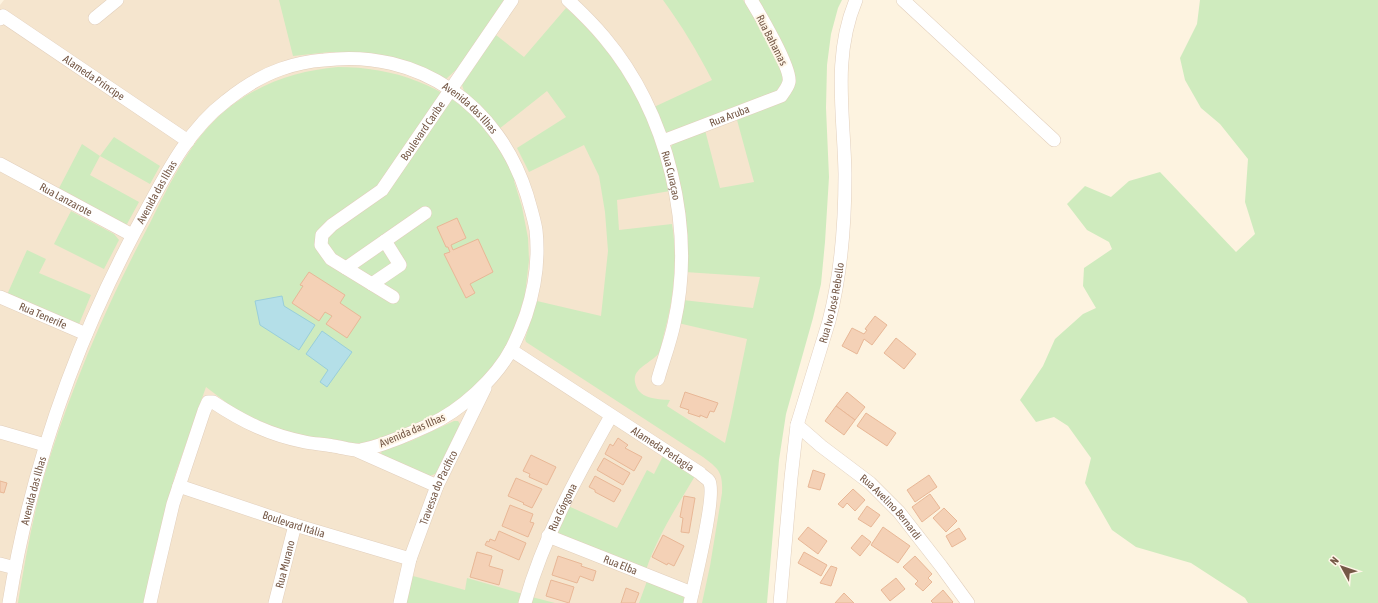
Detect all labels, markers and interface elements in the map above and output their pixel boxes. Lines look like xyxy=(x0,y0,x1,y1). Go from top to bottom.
street label: Rua Bahamas xyxy=(754,13,790,67)
street label: Alameda Príncipe xyxy=(61,52,127,102)
street label: Avenida das Ilhas xyxy=(440,80,500,136)
street label: Boulevard Caribe xyxy=(398,99,447,163)
street label: Rua Aruba xyxy=(708,103,751,129)
street label: Rua Curaçao xyxy=(659,149,683,201)
street label: Avenida das Ilhas xyxy=(134,158,179,226)
street label: Rua Lanzarote xyxy=(38,181,94,218)
street label: Rua Ivo José Rebello xyxy=(817,262,846,344)
street label: Rua Tenerife xyxy=(17,300,69,331)
street label: Avenida das Ilhas xyxy=(377,411,447,449)
street label: Alameda Perlagia xyxy=(629,424,696,473)
street label: Travessa do Pacífico xyxy=(417,448,460,526)
street label: Avenida das Ilhas xyxy=(19,455,48,526)
street label: Rua Avelino Bernardi xyxy=(858,472,924,542)
street label: Rua Górgona xyxy=(546,481,579,533)
street label: Boulevard Itália xyxy=(261,509,326,540)
street label: Rua Murano xyxy=(273,539,297,589)
north arrow xyxy=(1322,547,1362,587)
street label: Rua Elba xyxy=(602,553,639,577)
text: N xyxy=(1328,554,1341,567)

